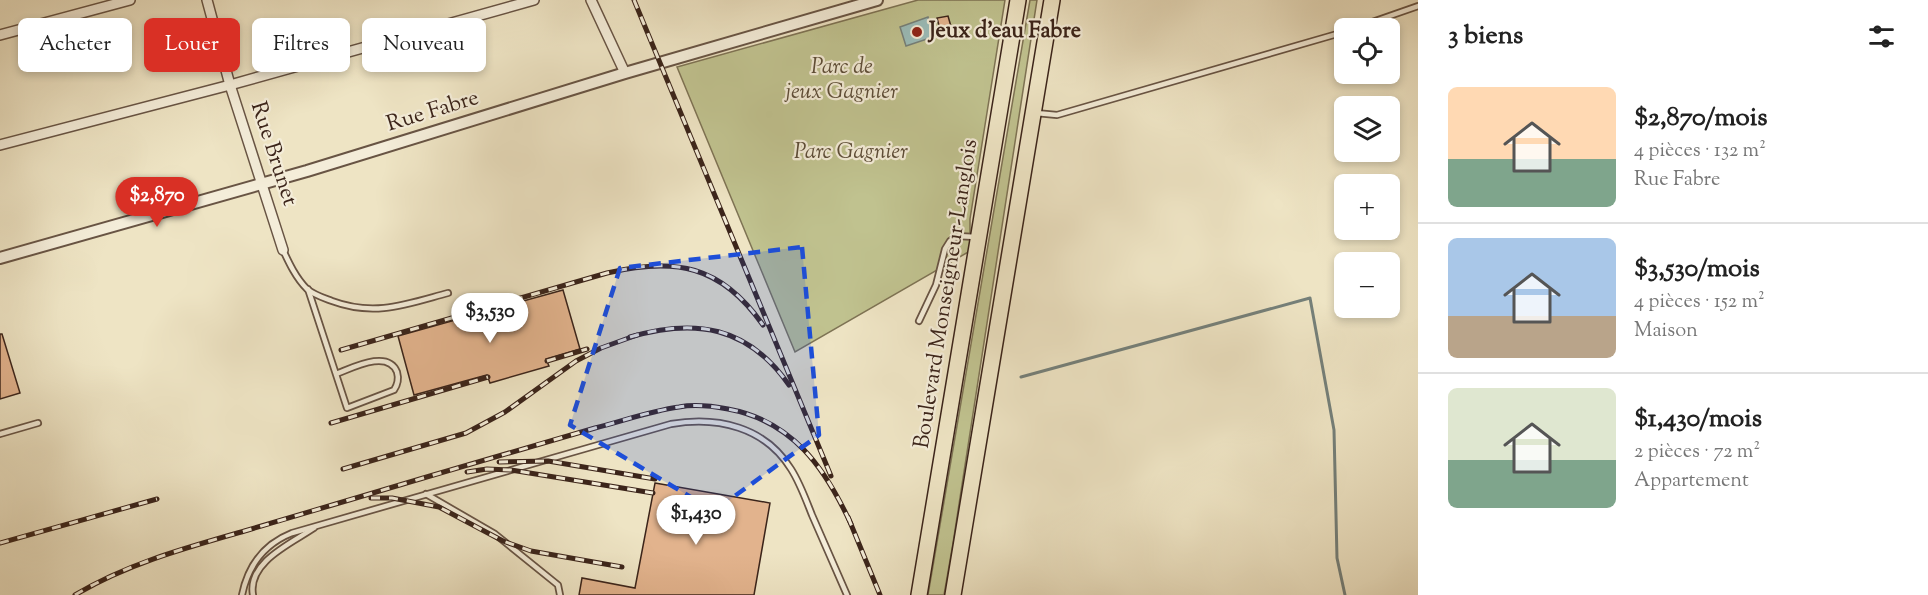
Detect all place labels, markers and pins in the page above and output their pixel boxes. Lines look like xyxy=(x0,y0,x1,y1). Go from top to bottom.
place label: Jeux d'eau Fabre xyxy=(927,16,1081,48)
marker: Jeux d'eau Fabre xyxy=(910,25,924,39)
pin: $2,870 xyxy=(108,177,206,228)
pin: $3,530 xyxy=(441,293,539,344)
pin: $1,430 xyxy=(647,495,745,546)

